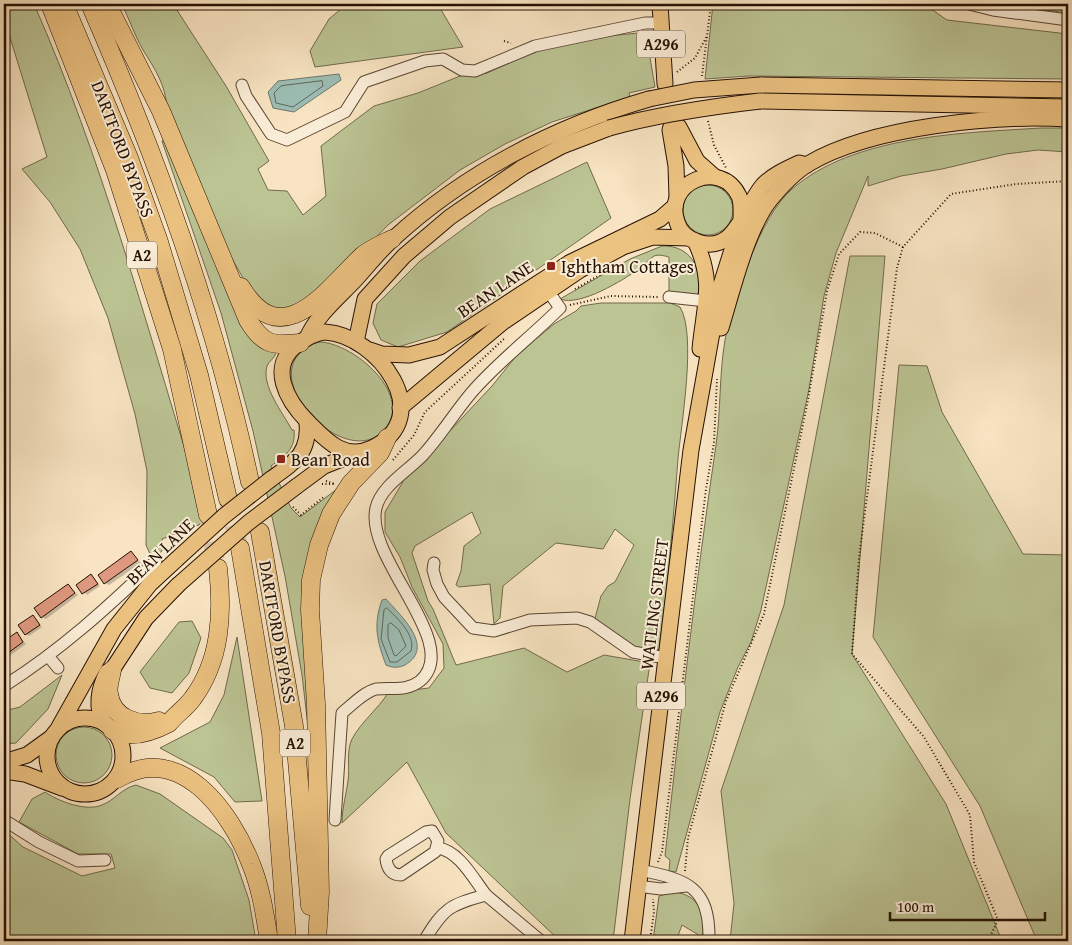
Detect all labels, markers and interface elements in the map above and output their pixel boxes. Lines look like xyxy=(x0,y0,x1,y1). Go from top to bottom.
road number: A296 xyxy=(637,31,685,58)
street label: DARTFORD BYPASS xyxy=(84,77,162,221)
road number: A2 xyxy=(127,242,157,268)
place label: Ightham Cottages xyxy=(561,253,694,280)
street label: BEAN LANE xyxy=(452,254,538,324)
marker: Ightham Cottages xyxy=(545,260,557,272)
place label: Bean Road xyxy=(291,446,370,473)
marker: Bean Road xyxy=(275,453,287,465)
street label: BEAN LANE xyxy=(119,511,201,591)
street label: WATLING STREET xyxy=(633,537,675,671)
street label: DARTFORD BYPASS xyxy=(252,558,304,706)
road number: A296 xyxy=(637,682,685,709)
road number: A2 xyxy=(280,730,310,756)
scale bar xyxy=(890,890,1044,922)
text: 100 m xyxy=(897,896,935,917)

